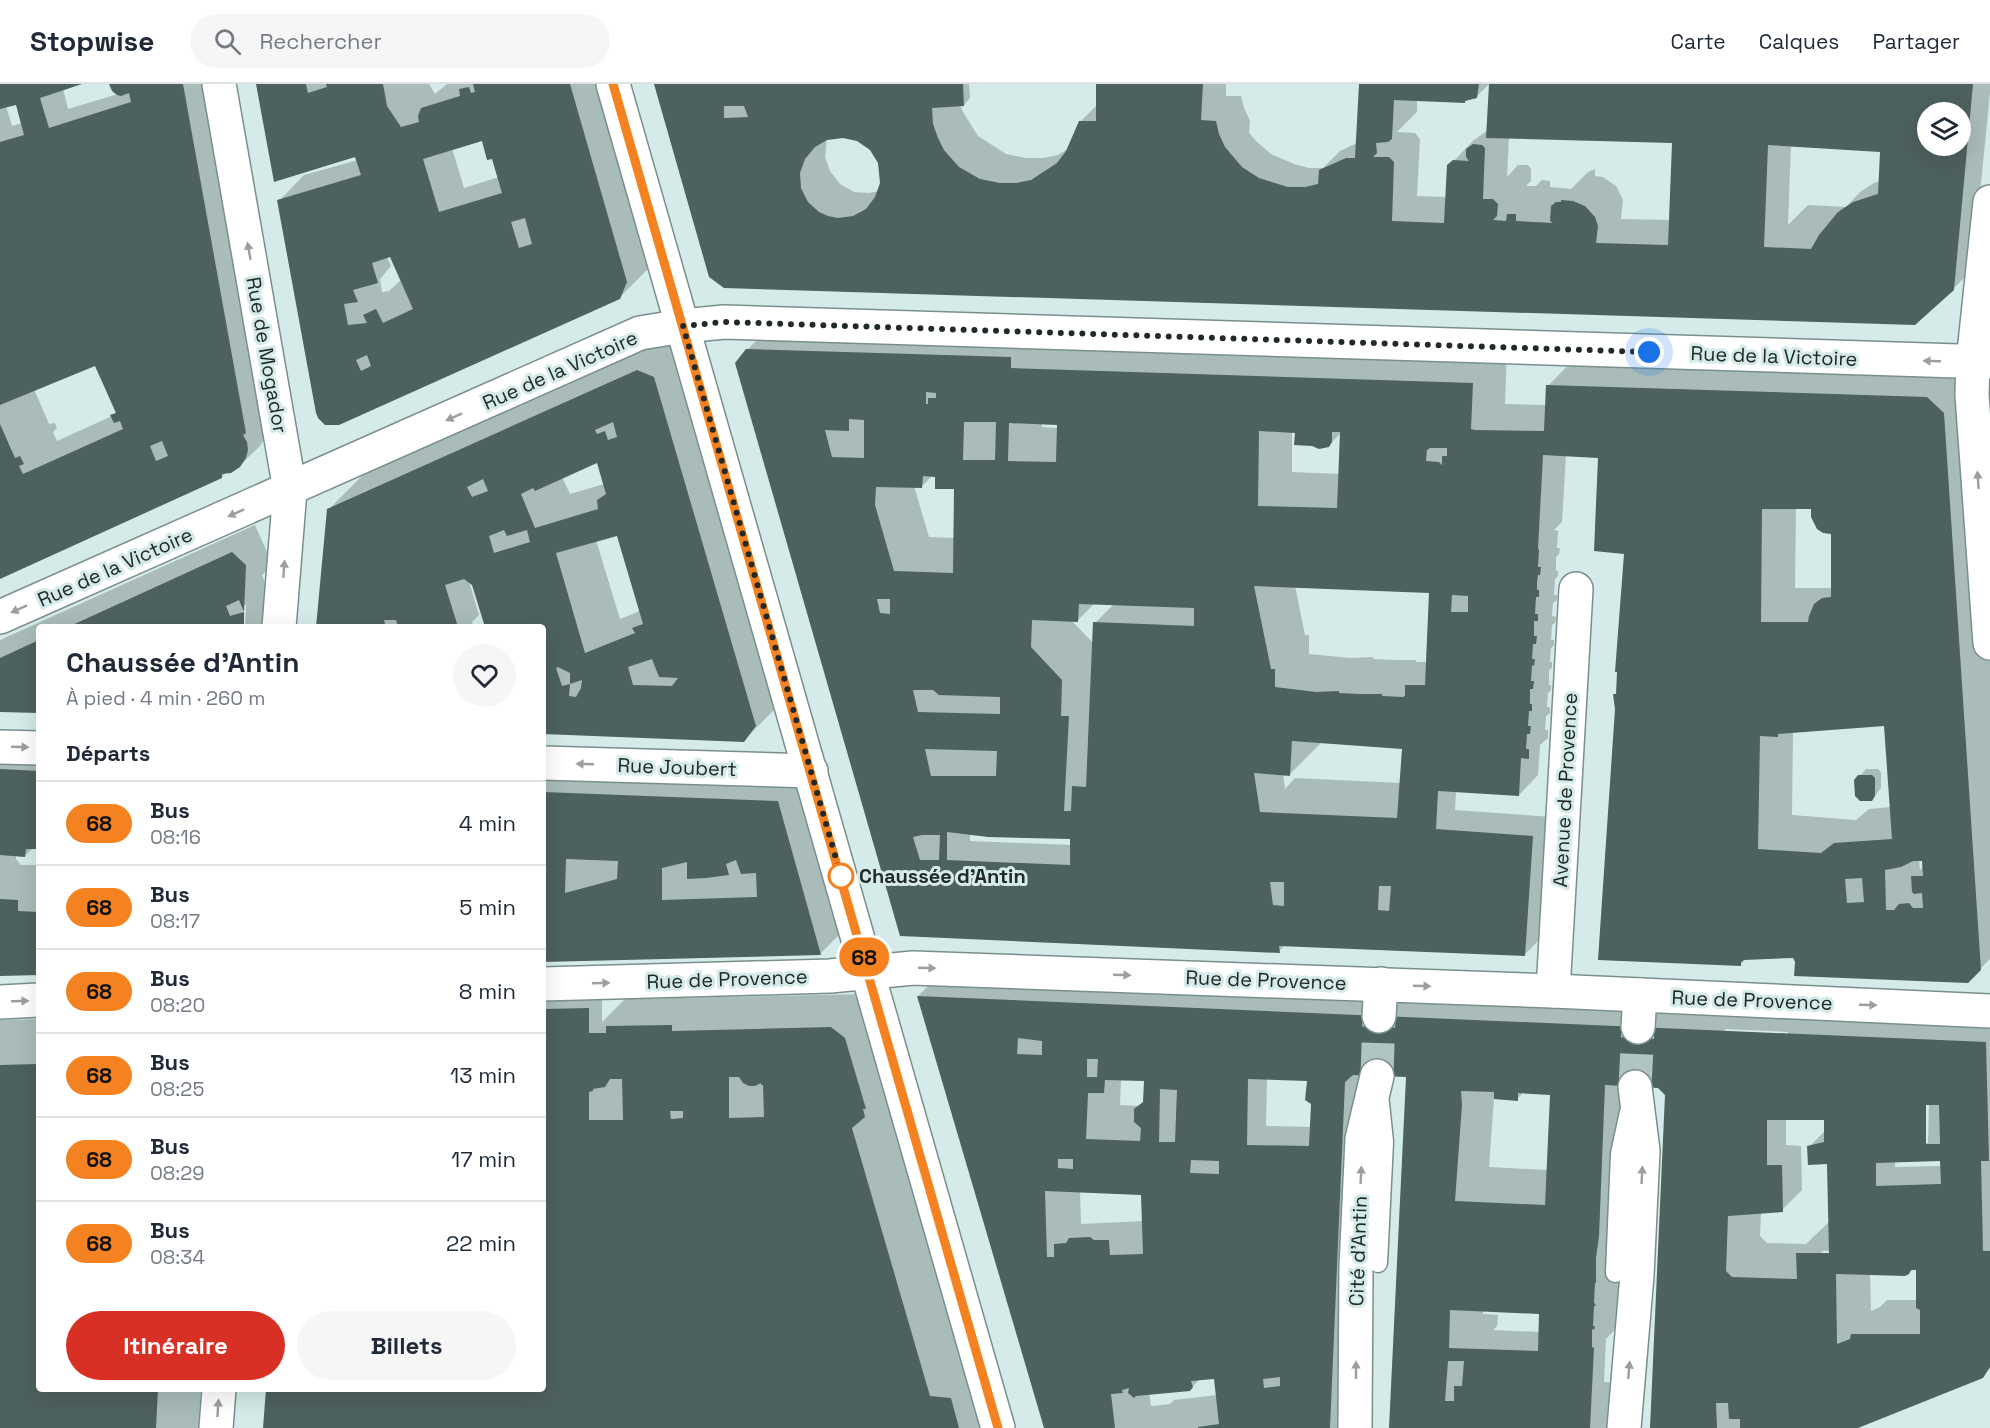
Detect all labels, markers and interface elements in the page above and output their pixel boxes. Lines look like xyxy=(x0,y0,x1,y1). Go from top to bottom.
search box xyxy=(190,14,610,68)
text: Stopwise xyxy=(30,23,154,59)
icon: search xyxy=(211,25,244,58)
text: Rechercher xyxy=(259,27,382,55)
text: Carte xyxy=(1671,28,1726,55)
text: Calques xyxy=(1759,28,1839,55)
text: Partager xyxy=(1872,28,1960,55)
map controls xyxy=(1917,102,1971,156)
button: layers xyxy=(1917,102,1971,156)
one-way arrow xyxy=(244,242,253,261)
street label: Rue de Mogador xyxy=(240,275,294,435)
street label: Rue de la Victoire xyxy=(478,324,642,416)
your location xyxy=(1634,337,1664,367)
street label: Rue de la Victoire xyxy=(1690,340,1858,372)
one-way arrow xyxy=(1922,356,1941,365)
one-way arrow xyxy=(445,412,462,421)
one-way arrow xyxy=(1974,471,1983,490)
one-way arrow xyxy=(228,509,245,518)
street label: Rue de la Victoire xyxy=(33,521,197,613)
one-way arrow xyxy=(279,559,289,578)
one-way arrow xyxy=(10,604,28,614)
text: Chaussée d'Antin xyxy=(66,644,299,680)
button: heart xyxy=(453,644,516,707)
text: À pied · 4 min · 260 m xyxy=(66,685,265,711)
street label: Avenue de Provence xyxy=(1547,692,1583,888)
text: Départs xyxy=(66,739,150,767)
one-way arrow xyxy=(10,743,29,752)
street label: Rue Joubert xyxy=(617,752,737,782)
one-way arrow xyxy=(575,760,594,769)
text: Bus xyxy=(150,796,190,824)
text: 4 min xyxy=(459,809,516,837)
text: 68 xyxy=(86,810,112,837)
text: 08:16 xyxy=(150,824,201,850)
marker: Chaussée d'Antin xyxy=(828,863,854,889)
place label: Chaussée d'Antin xyxy=(859,863,1026,889)
text: Bus xyxy=(150,880,190,908)
text: 5 min xyxy=(459,893,516,921)
text: 68 xyxy=(86,894,112,921)
text: 08:17 xyxy=(150,908,200,934)
line badge: 68 xyxy=(837,938,891,976)
text: 68 xyxy=(851,944,877,971)
street label: Rue de Provence xyxy=(646,963,808,995)
text: Bus xyxy=(150,964,190,992)
one-way arrow xyxy=(917,964,936,973)
street label: Rue de Provence xyxy=(1185,964,1347,996)
one-way arrow xyxy=(1112,971,1131,980)
text: 8 min xyxy=(459,977,516,1005)
text: 68 xyxy=(86,978,112,1005)
one-way arrow xyxy=(592,978,611,987)
one-way arrow xyxy=(1412,981,1431,991)
street label: Rue de Provence xyxy=(1671,984,1833,1016)
text: 08:20 xyxy=(150,992,205,1018)
one-way arrow xyxy=(10,997,29,1006)
one-way arrow xyxy=(1859,1001,1878,1010)
text: Bus xyxy=(150,1048,190,1076)
text: 13 min xyxy=(450,1061,516,1089)
text: 68 xyxy=(86,1062,112,1089)
text: 08:25 xyxy=(150,1076,204,1102)
text: Bus xyxy=(150,1132,190,1160)
text: 17 min xyxy=(451,1145,516,1173)
text: 68 xyxy=(86,1146,112,1173)
text: 08:29 xyxy=(150,1160,205,1186)
one-way arrow xyxy=(1356,1165,1365,1184)
one-way arrow xyxy=(1638,1166,1647,1185)
street label: Cité d'Antin xyxy=(1343,1195,1373,1307)
text: Bus xyxy=(150,1216,190,1244)
text: 22 min xyxy=(446,1229,516,1257)
text: 68 xyxy=(86,1230,112,1257)
text: 08:34 xyxy=(150,1244,205,1270)
button: Itinéraire xyxy=(66,1311,285,1380)
button: Billets xyxy=(297,1311,516,1380)
one-way arrow xyxy=(1351,1360,1361,1379)
one-way arrow xyxy=(1624,1360,1634,1379)
one-way arrow xyxy=(213,1399,222,1418)

